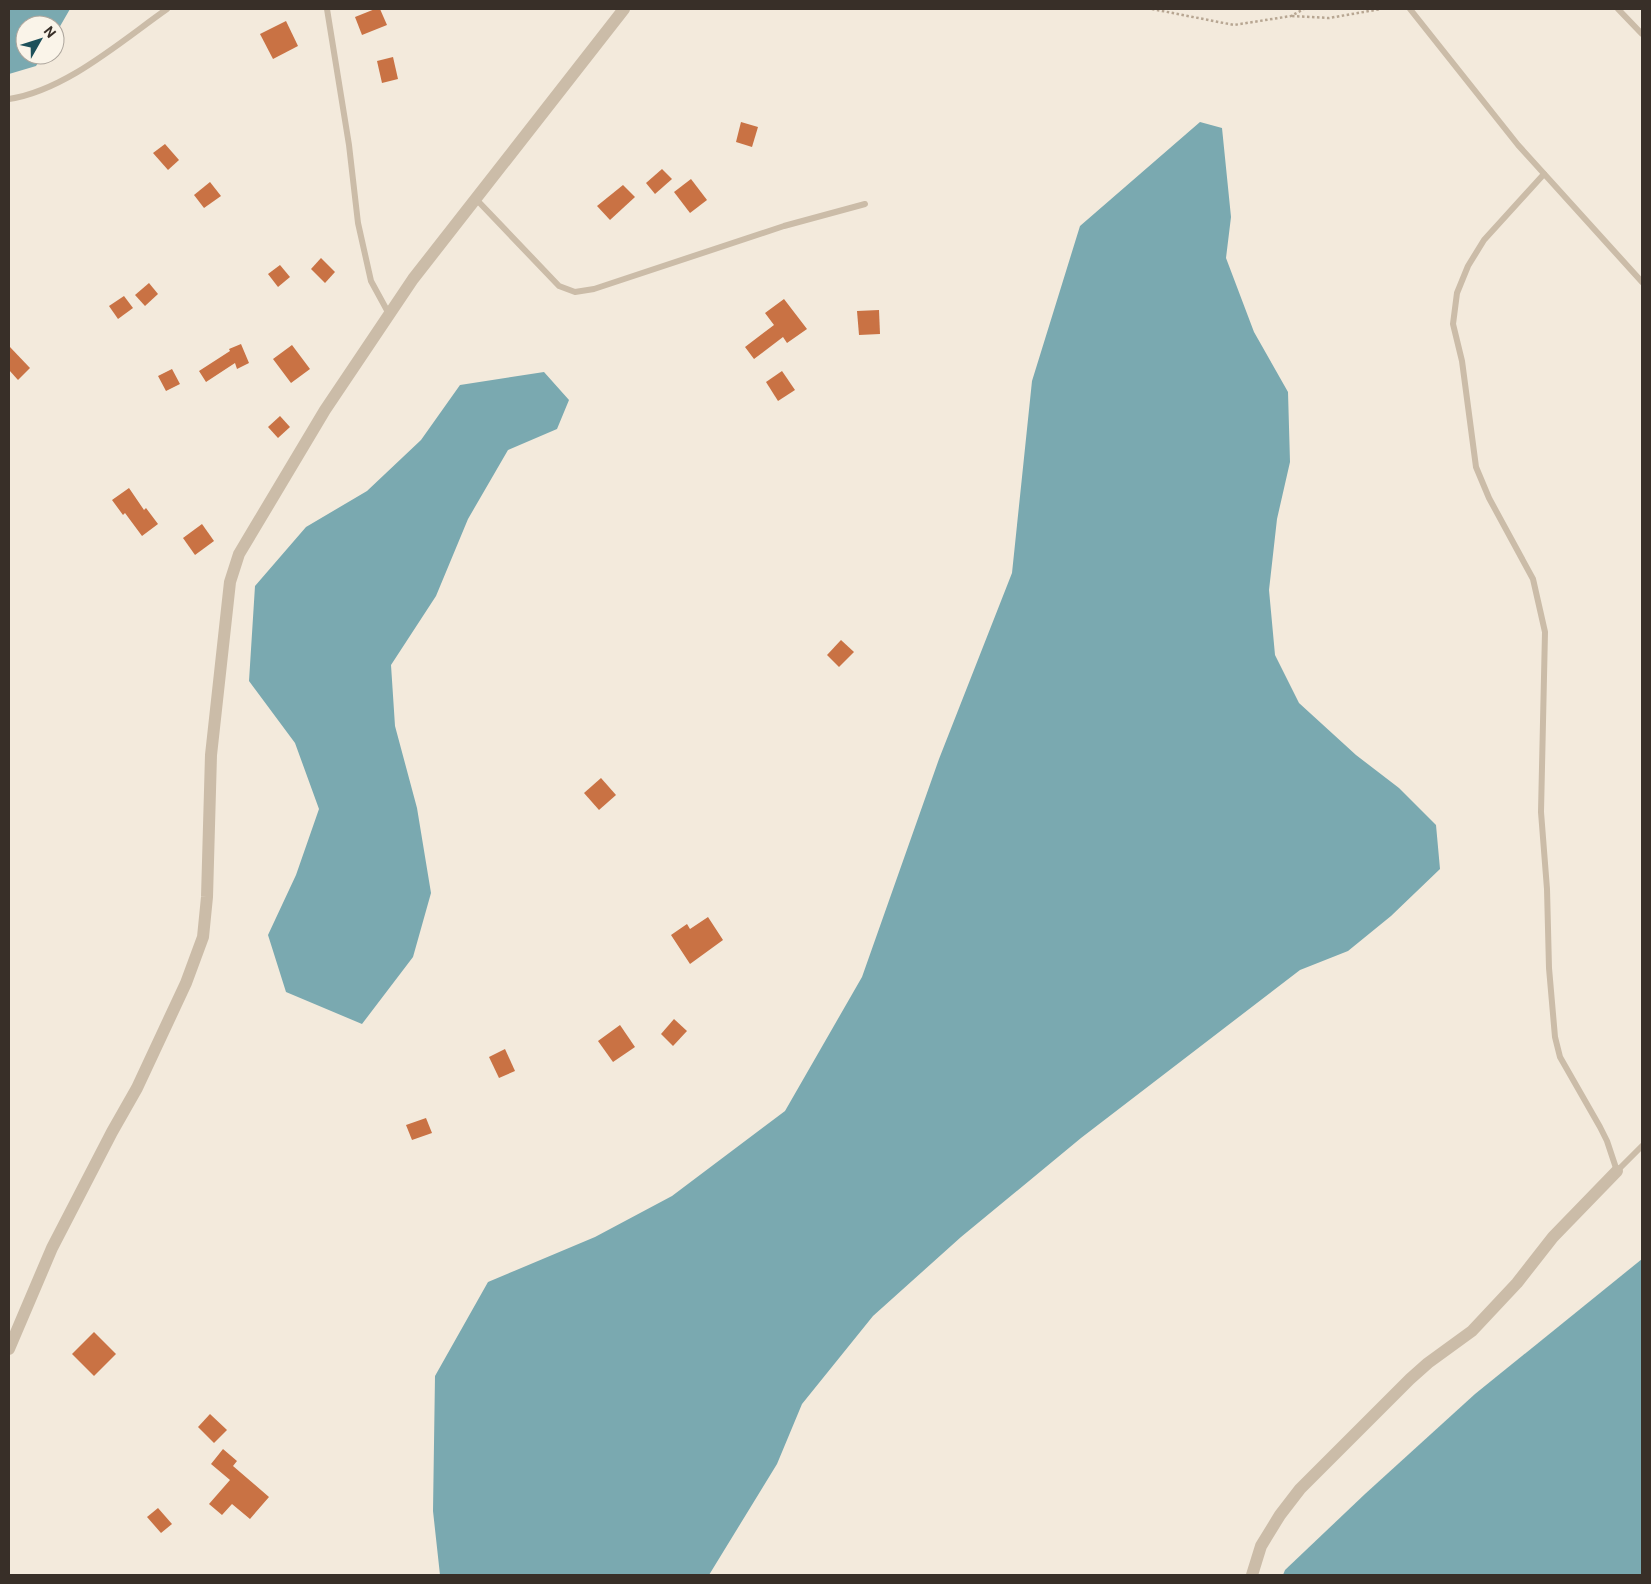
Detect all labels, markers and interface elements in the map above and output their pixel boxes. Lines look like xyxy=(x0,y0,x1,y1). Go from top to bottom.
north arrow xyxy=(15,15,65,65)
text: N xyxy=(41,23,59,41)

